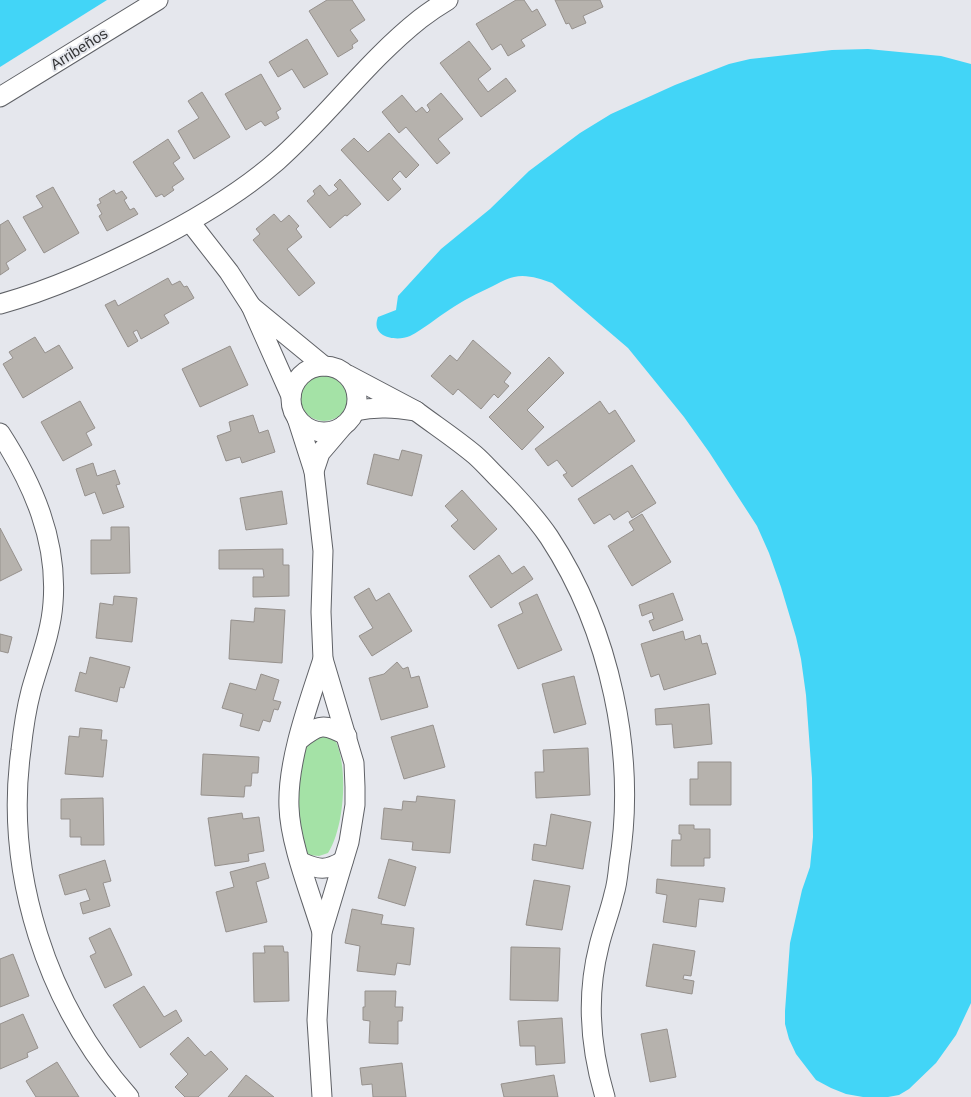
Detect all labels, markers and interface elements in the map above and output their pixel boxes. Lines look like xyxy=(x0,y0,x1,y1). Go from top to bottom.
street label: Arribeños xyxy=(47,24,110,73)

